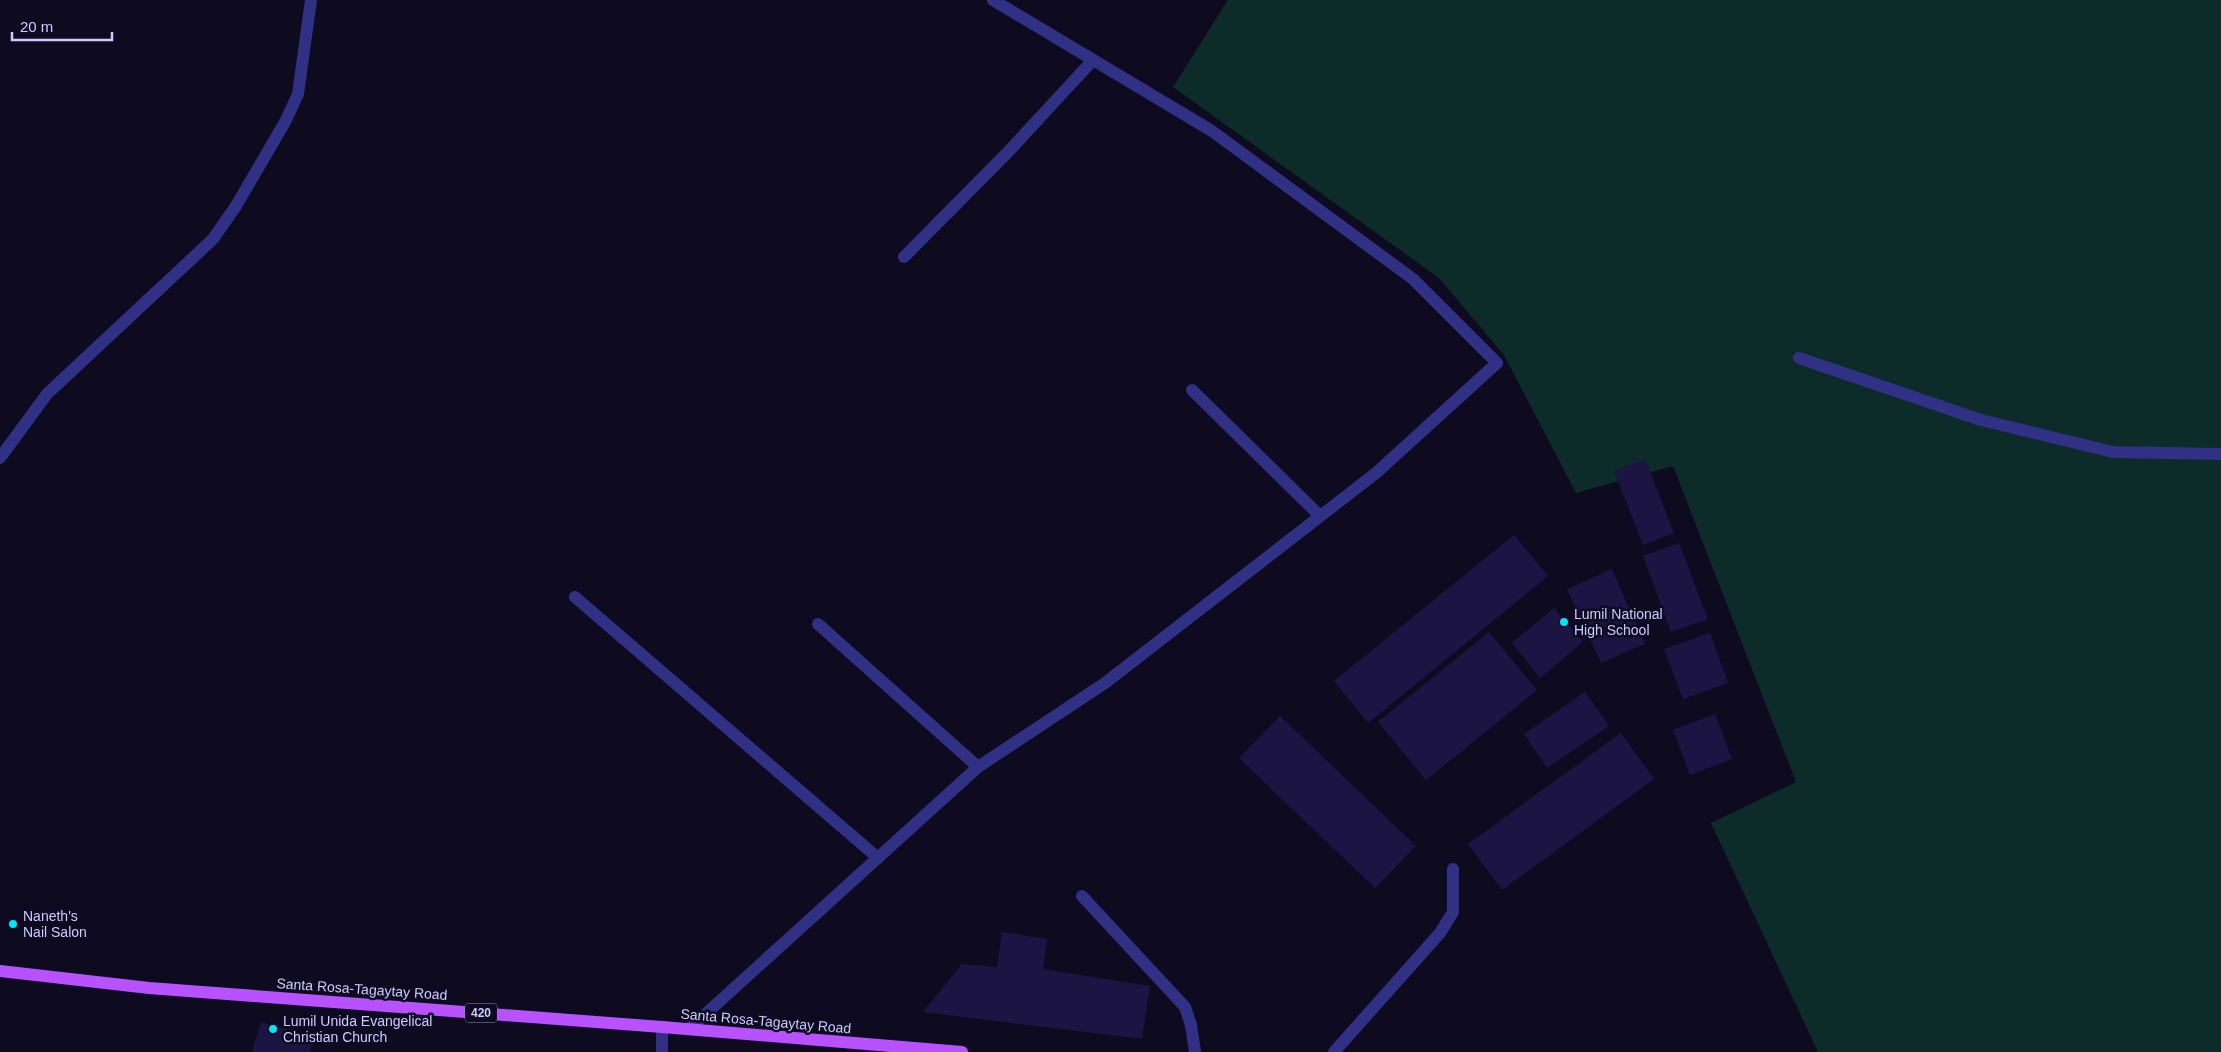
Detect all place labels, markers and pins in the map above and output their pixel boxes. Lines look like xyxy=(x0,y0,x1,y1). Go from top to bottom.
place label: Lumil National High School xyxy=(1574,606,1663,638)
marker: Lumil National High School xyxy=(1558,616,1570,628)
place label: Naneth's Nail Salon xyxy=(23,908,87,940)
marker: Naneth's Nail Salon xyxy=(7,918,19,930)
place label: Lumil Unida Evangelical Christian Church xyxy=(283,1013,432,1045)
marker: Lumil Unida Evangelical Christian Church xyxy=(267,1023,279,1035)

